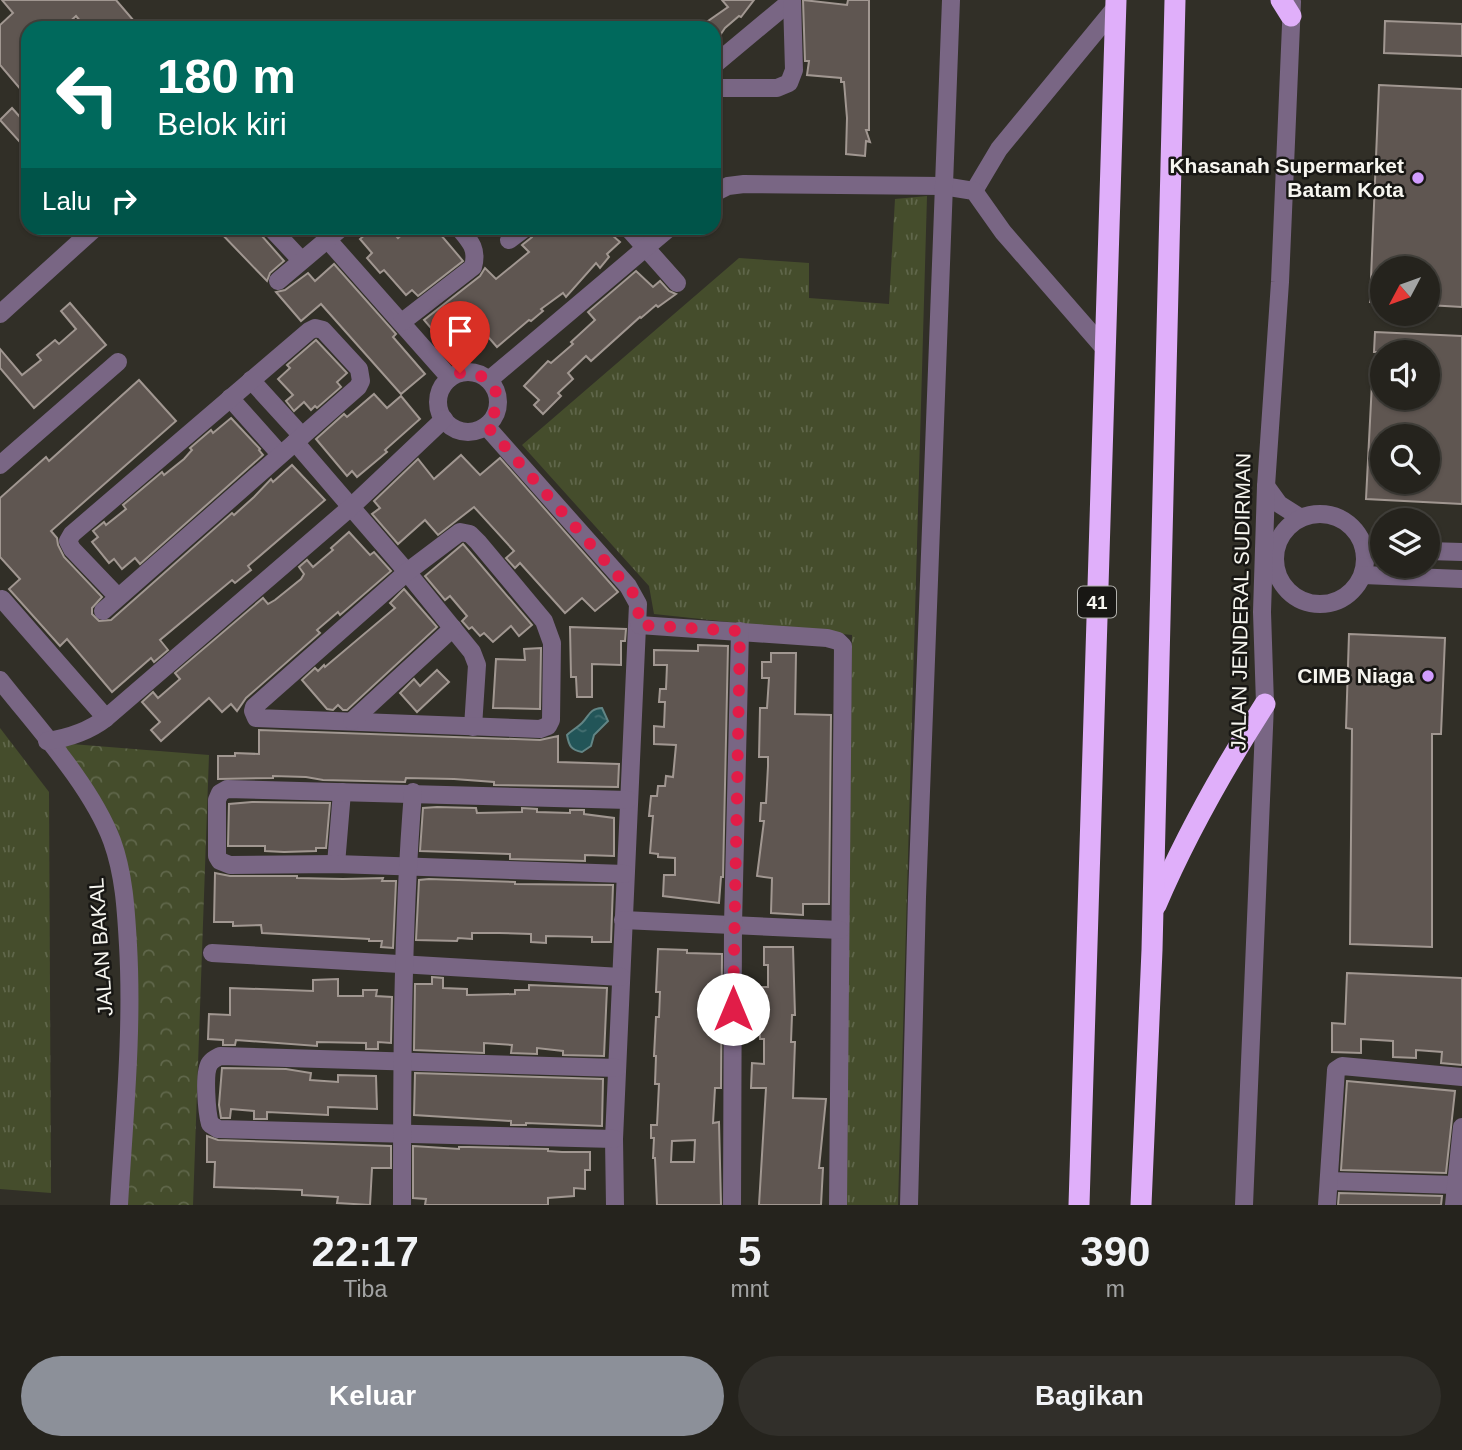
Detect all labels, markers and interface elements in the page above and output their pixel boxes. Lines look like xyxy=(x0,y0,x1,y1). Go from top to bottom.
icon: left xyxy=(42,49,133,140)
text: 180 m xyxy=(157,49,296,103)
text: Belok kiri xyxy=(157,106,287,142)
place label: Khasanah Supermarket Batam Kota xyxy=(1169,154,1404,201)
marker: Khasanah Supermarket Batam Kota xyxy=(1410,170,1426,186)
icon: right xyxy=(105,182,143,220)
text: Lalu xyxy=(42,186,91,216)
north arrow xyxy=(1370,256,1440,326)
map controls xyxy=(1370,256,1440,578)
pin xyxy=(430,301,490,373)
icon: arrive xyxy=(441,312,479,350)
button: sound xyxy=(1370,340,1440,410)
button: search xyxy=(1370,424,1440,494)
street label: JALAN JENDERAL SUDIRMAN xyxy=(1226,453,1255,751)
button: layers xyxy=(1370,508,1440,578)
road number: 41 xyxy=(1078,586,1116,618)
place label: CIMB Niaga xyxy=(1297,664,1414,687)
marker: CIMB Niaga xyxy=(1420,668,1436,684)
street label: JALAN BAKAL xyxy=(84,877,117,1017)
position arrow xyxy=(696,972,770,1046)
text: 22:17 xyxy=(312,1228,419,1275)
text: 5 xyxy=(738,1228,761,1275)
text: 390 xyxy=(1080,1228,1150,1275)
text: Tiba xyxy=(343,1276,387,1302)
text: mnt xyxy=(730,1276,769,1302)
text: m xyxy=(1106,1276,1125,1302)
button: Keluar xyxy=(21,1356,724,1436)
button: Bagikan xyxy=(738,1356,1441,1436)

